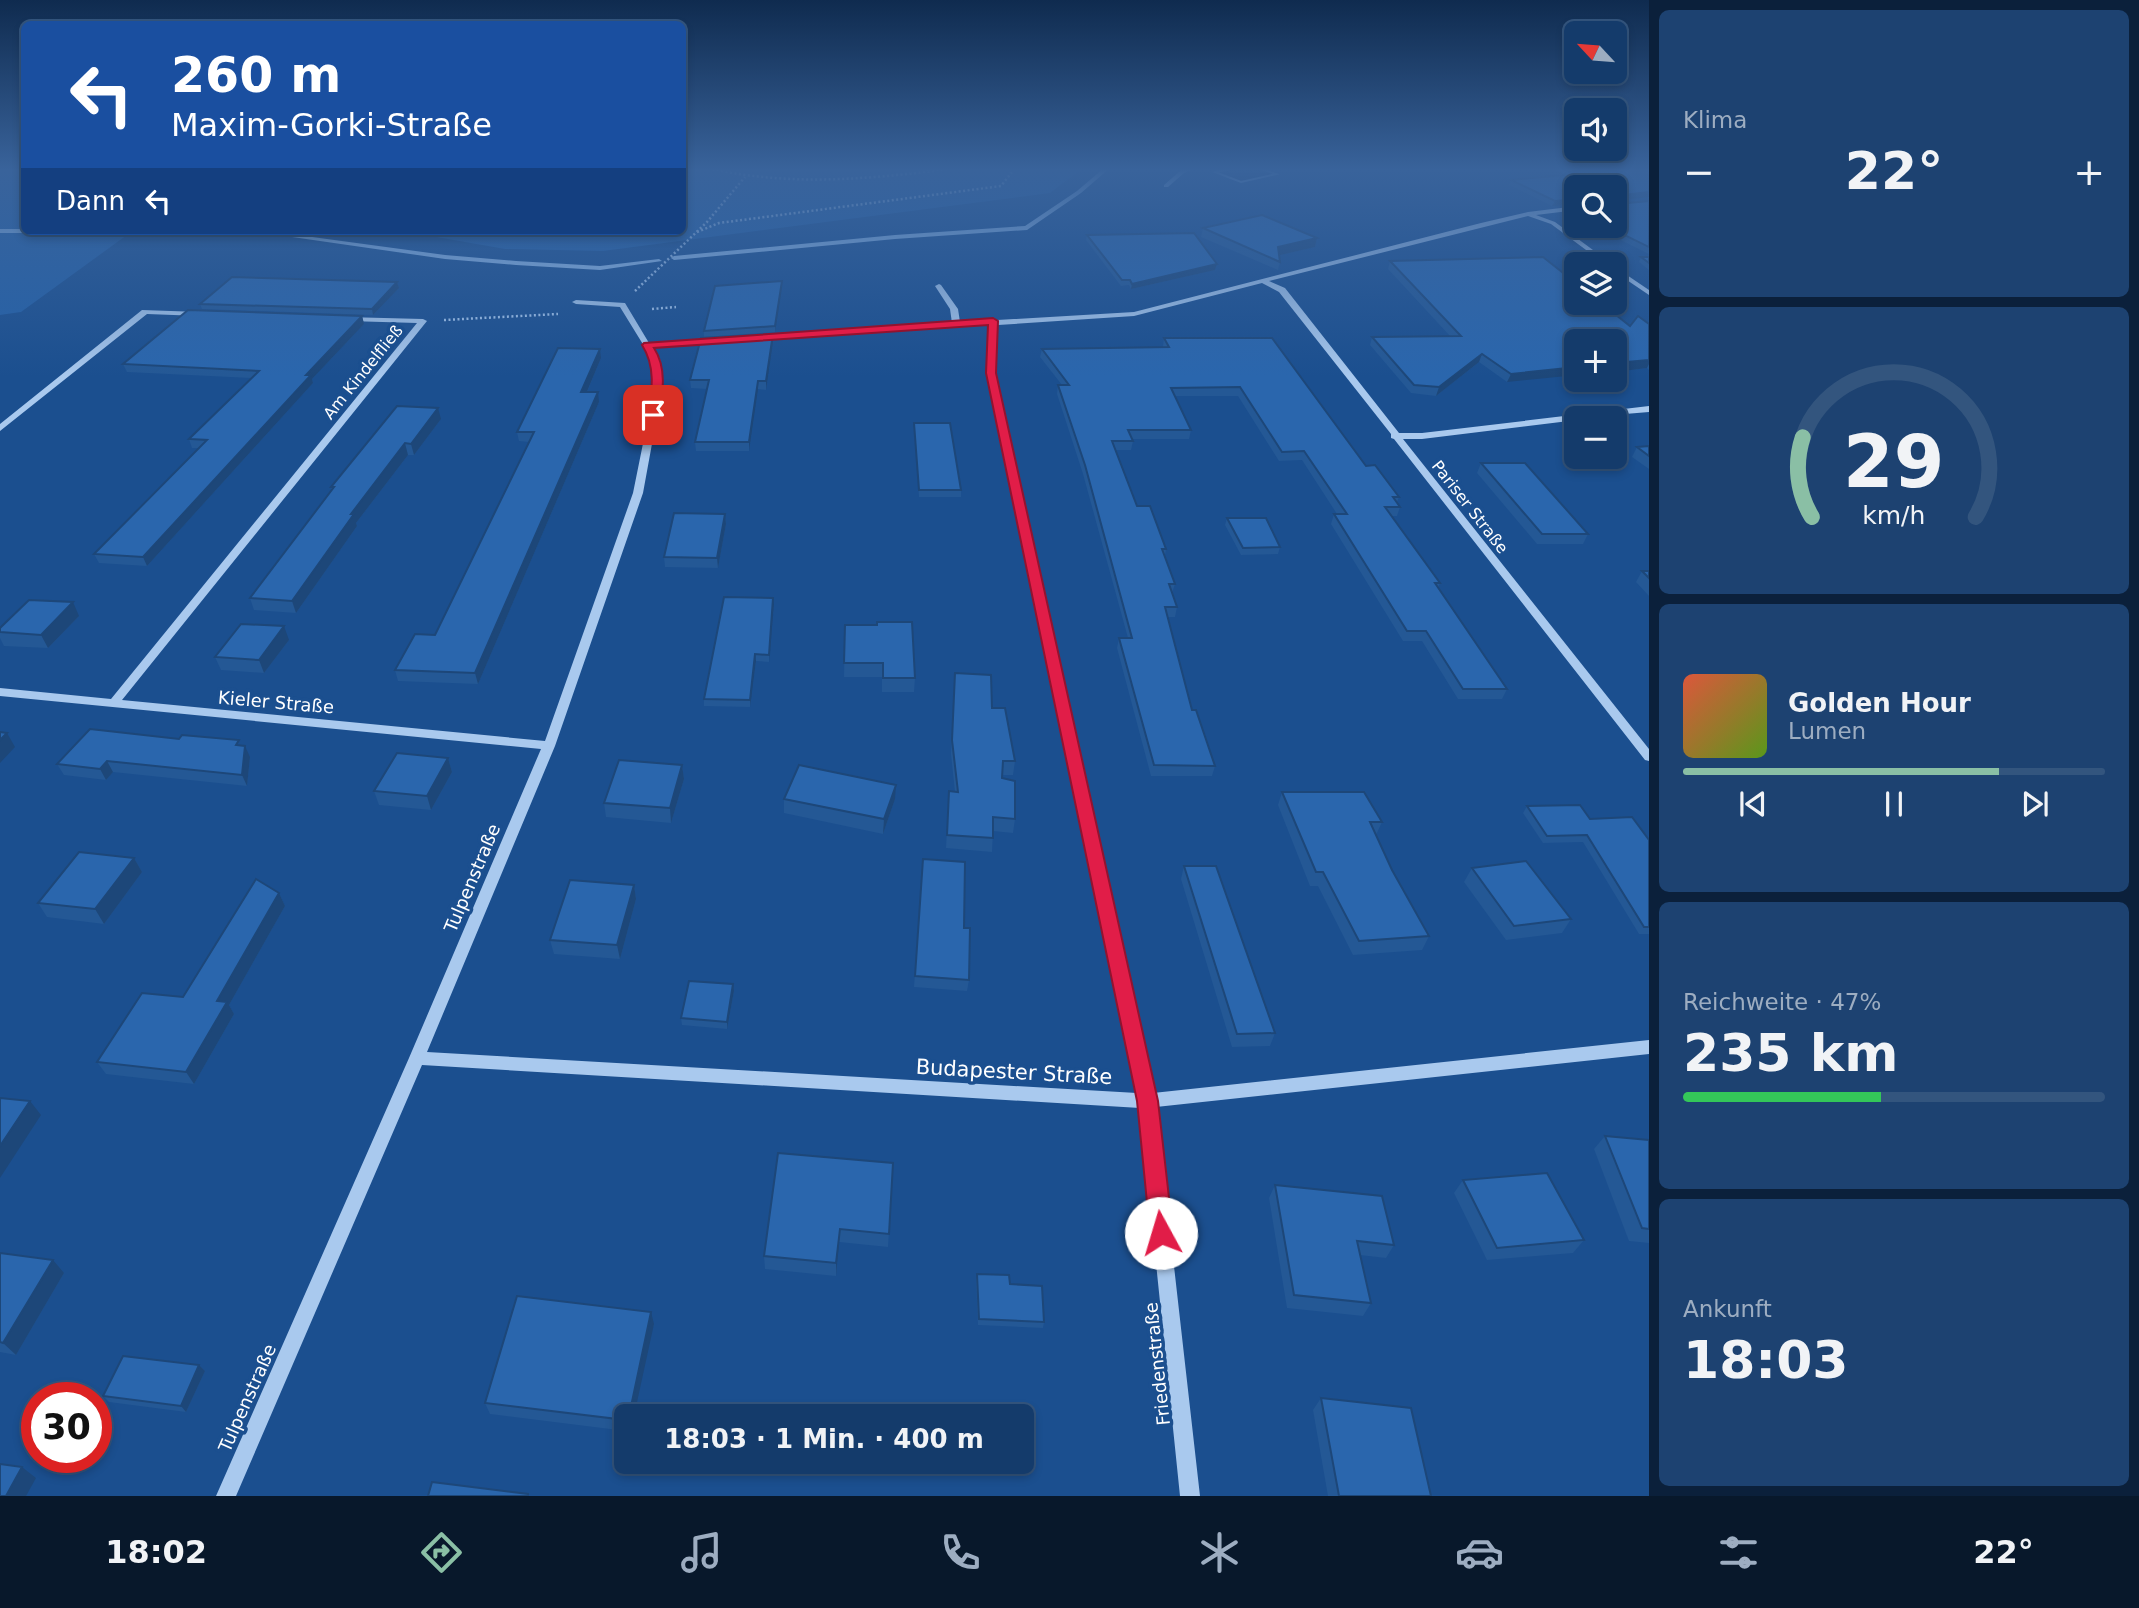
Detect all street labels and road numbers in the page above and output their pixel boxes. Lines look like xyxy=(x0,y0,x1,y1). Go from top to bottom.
street label: Am Kindelfließ xyxy=(319,321,407,423)
street label: Pariser Straße xyxy=(1428,457,1512,557)
street label: Kieler Straße xyxy=(217,686,335,718)
street label: Tulpenstraße xyxy=(439,821,504,936)
street label: Budapester Straße xyxy=(915,1055,1113,1089)
street label: Friedenstraße xyxy=(1140,1301,1174,1427)
street label: Tulpenstraße xyxy=(213,1341,280,1456)

